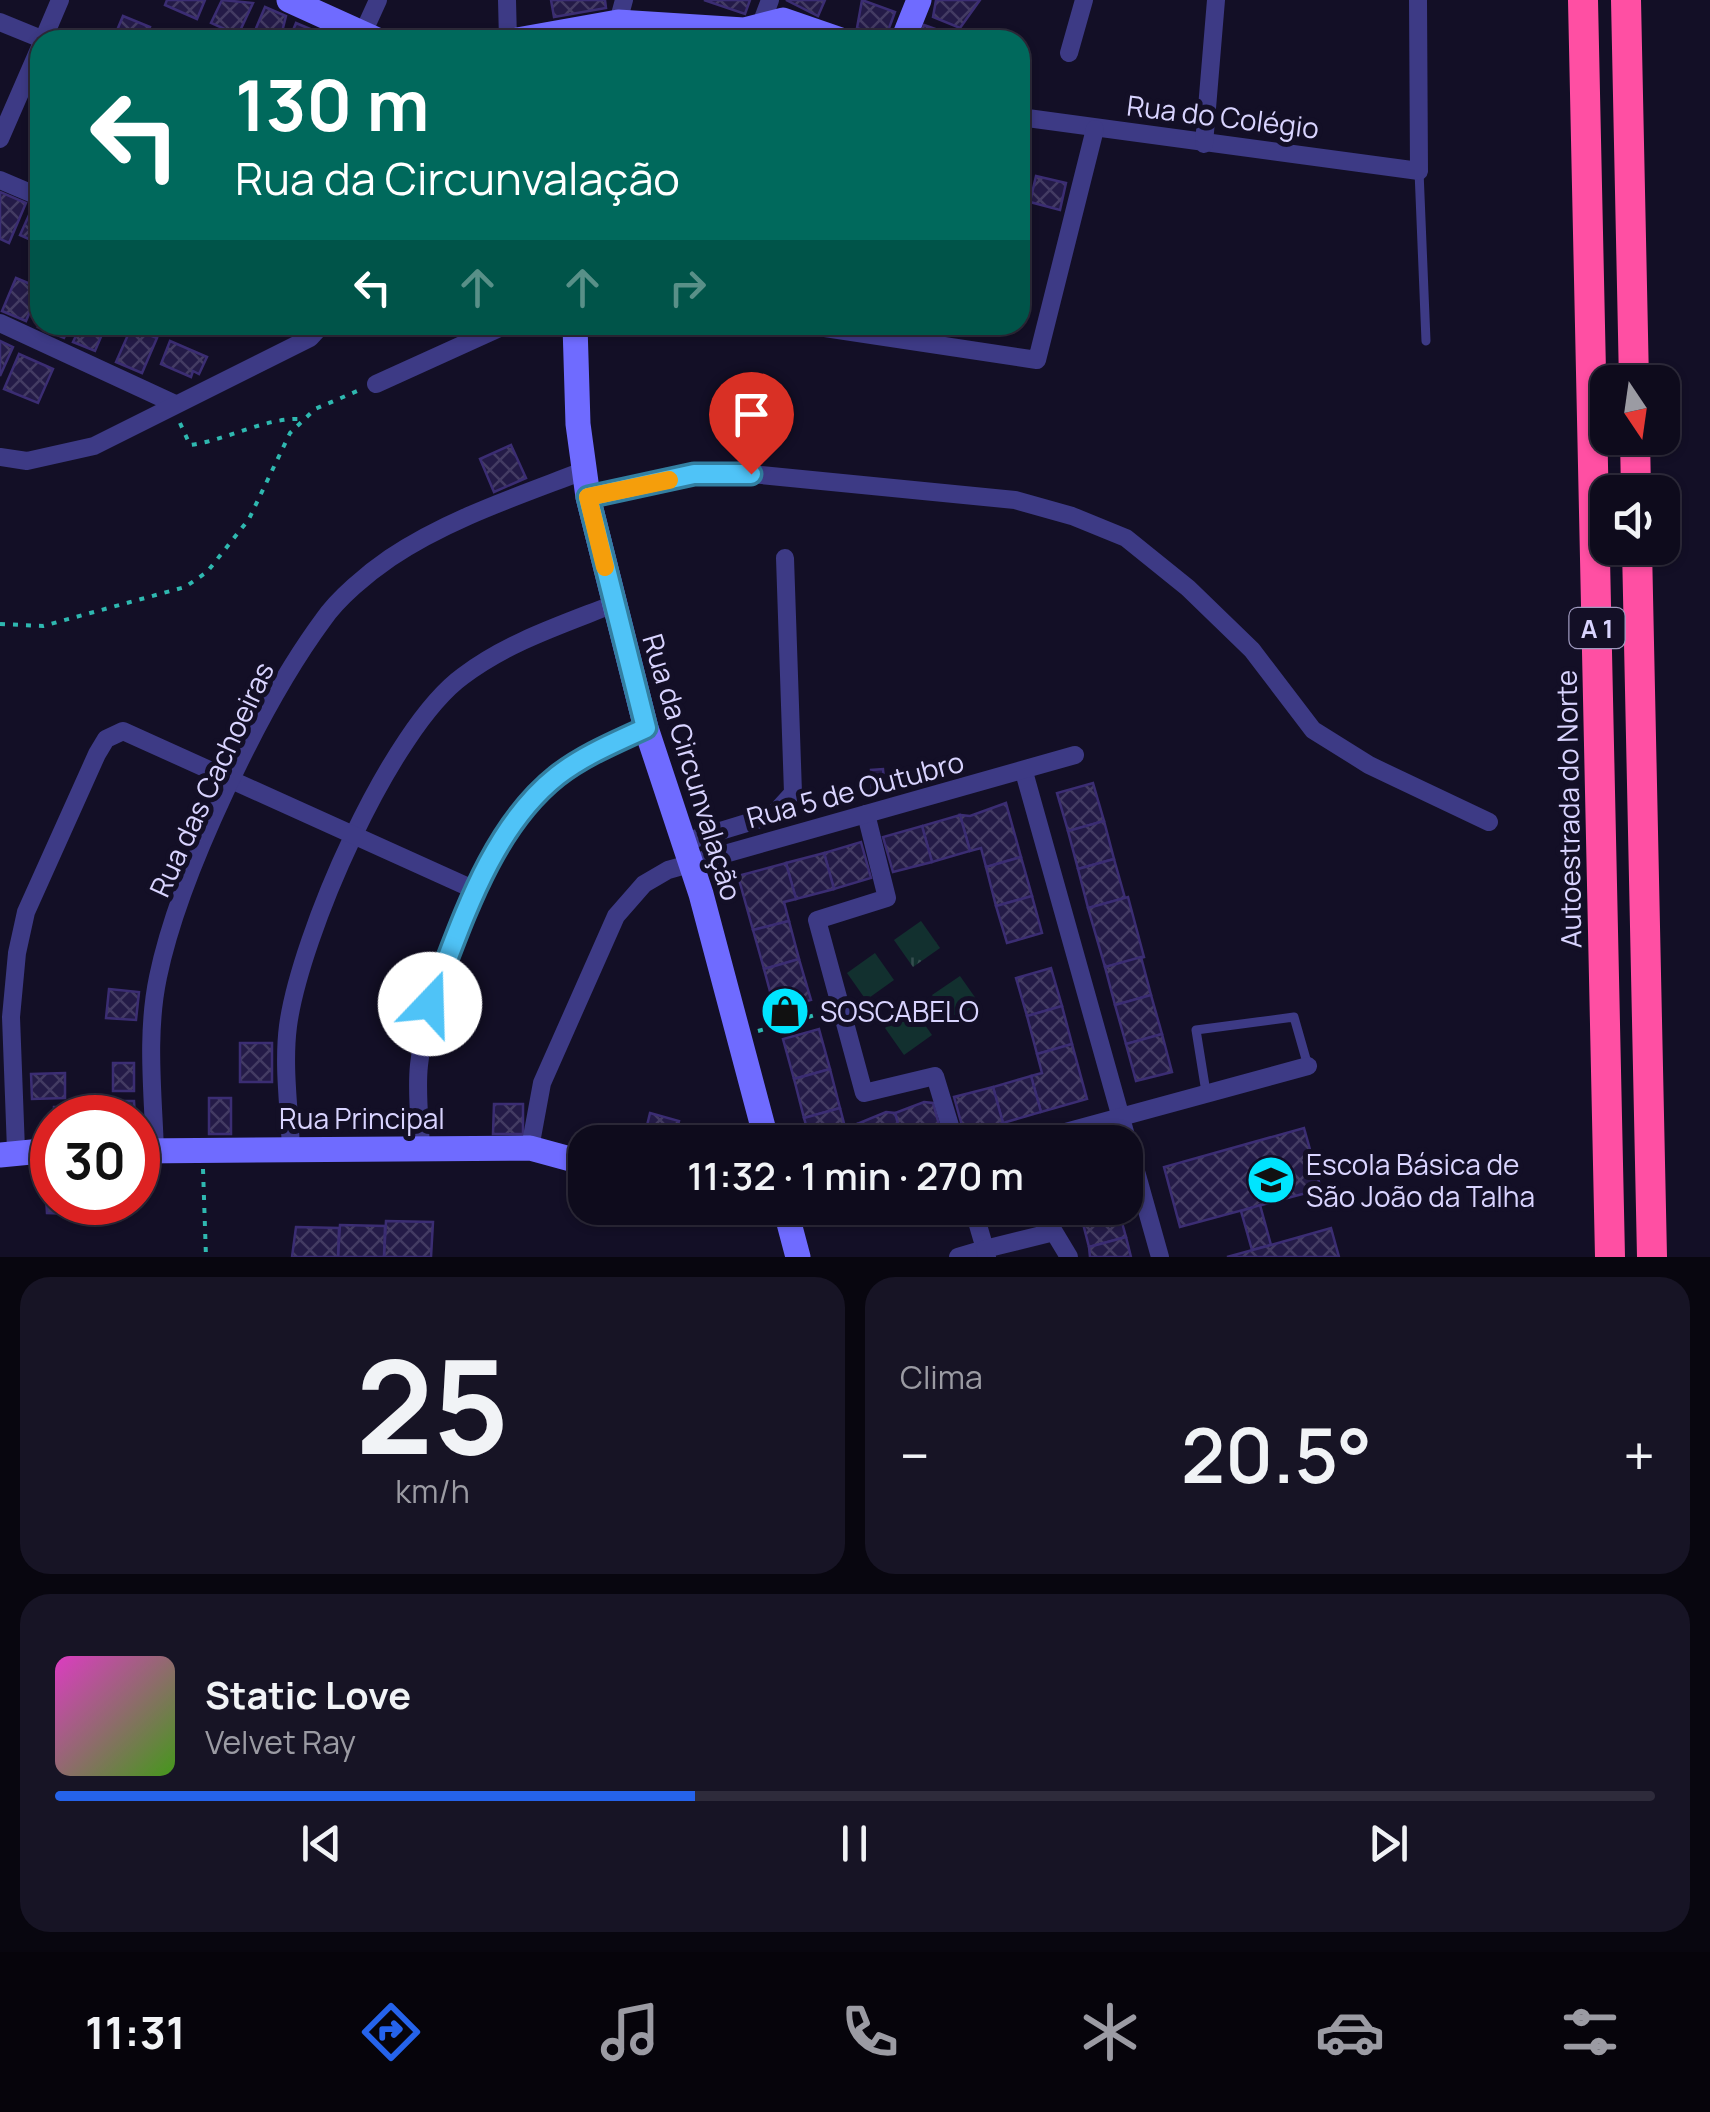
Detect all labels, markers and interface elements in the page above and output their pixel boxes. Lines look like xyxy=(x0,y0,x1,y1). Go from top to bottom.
text: 130 m xyxy=(235,56,429,152)
icon: left xyxy=(70,70,200,200)
street label: Rua do Colégio xyxy=(1125,85,1321,147)
text: Rua da Circunvalação xyxy=(235,147,680,209)
icon: left xyxy=(345,260,400,315)
icon: ahead xyxy=(450,260,505,315)
icon: ahead xyxy=(555,260,610,315)
icon: right xyxy=(660,260,715,315)
north arrow xyxy=(1590,365,1680,455)
map controls xyxy=(1590,365,1680,565)
pin xyxy=(709,372,794,475)
icon: arrive xyxy=(724,387,779,442)
button: sound xyxy=(1590,475,1680,565)
road number: A 1 xyxy=(1570,608,1624,648)
street label: Rua da Circunvalação xyxy=(634,629,752,905)
street label: Rua das Cachoeiras xyxy=(140,655,282,903)
street label: Autoestrada do Norte xyxy=(1547,670,1589,948)
street label: Rua 5 de Outubro xyxy=(742,742,968,836)
position arrow xyxy=(378,952,482,1056)
shop icon: SOSCABELO xyxy=(759,985,811,1037)
place label: SOSCABELO xyxy=(820,992,979,1030)
speed limit sign: 30 xyxy=(30,1095,160,1225)
street label: Rua Principal xyxy=(279,1099,445,1137)
place label: Escola Básica de São João da Talha xyxy=(1306,1145,1535,1215)
text: 11:32 · 1 min · 270 m xyxy=(687,1149,1024,1201)
school or university icon: Escola Básica de São João da Talha xyxy=(1245,1154,1297,1206)
text: 25 xyxy=(356,1315,509,1493)
text: Clima xyxy=(900,1355,983,1399)
text: 20.5° xyxy=(1181,1403,1372,1506)
text: − xyxy=(900,1417,930,1493)
text: + xyxy=(1623,1417,1655,1493)
text: km/h xyxy=(395,1469,470,1513)
text: Static Love xyxy=(205,1668,411,1720)
text: Velvet Ray xyxy=(205,1720,356,1764)
icon: previous xyxy=(294,1816,349,1871)
icon: pause xyxy=(827,1816,882,1871)
icon: next xyxy=(1361,1816,1416,1871)
icon: directions xyxy=(356,1997,426,2067)
icon: music xyxy=(595,1997,665,2067)
icon: phone xyxy=(835,1997,905,2067)
icon: climate xyxy=(1075,1997,1145,2067)
icon: car xyxy=(1315,1997,1385,2067)
icon: filters xyxy=(1555,1997,1625,2067)
text: 11:31 xyxy=(85,2001,186,2063)

